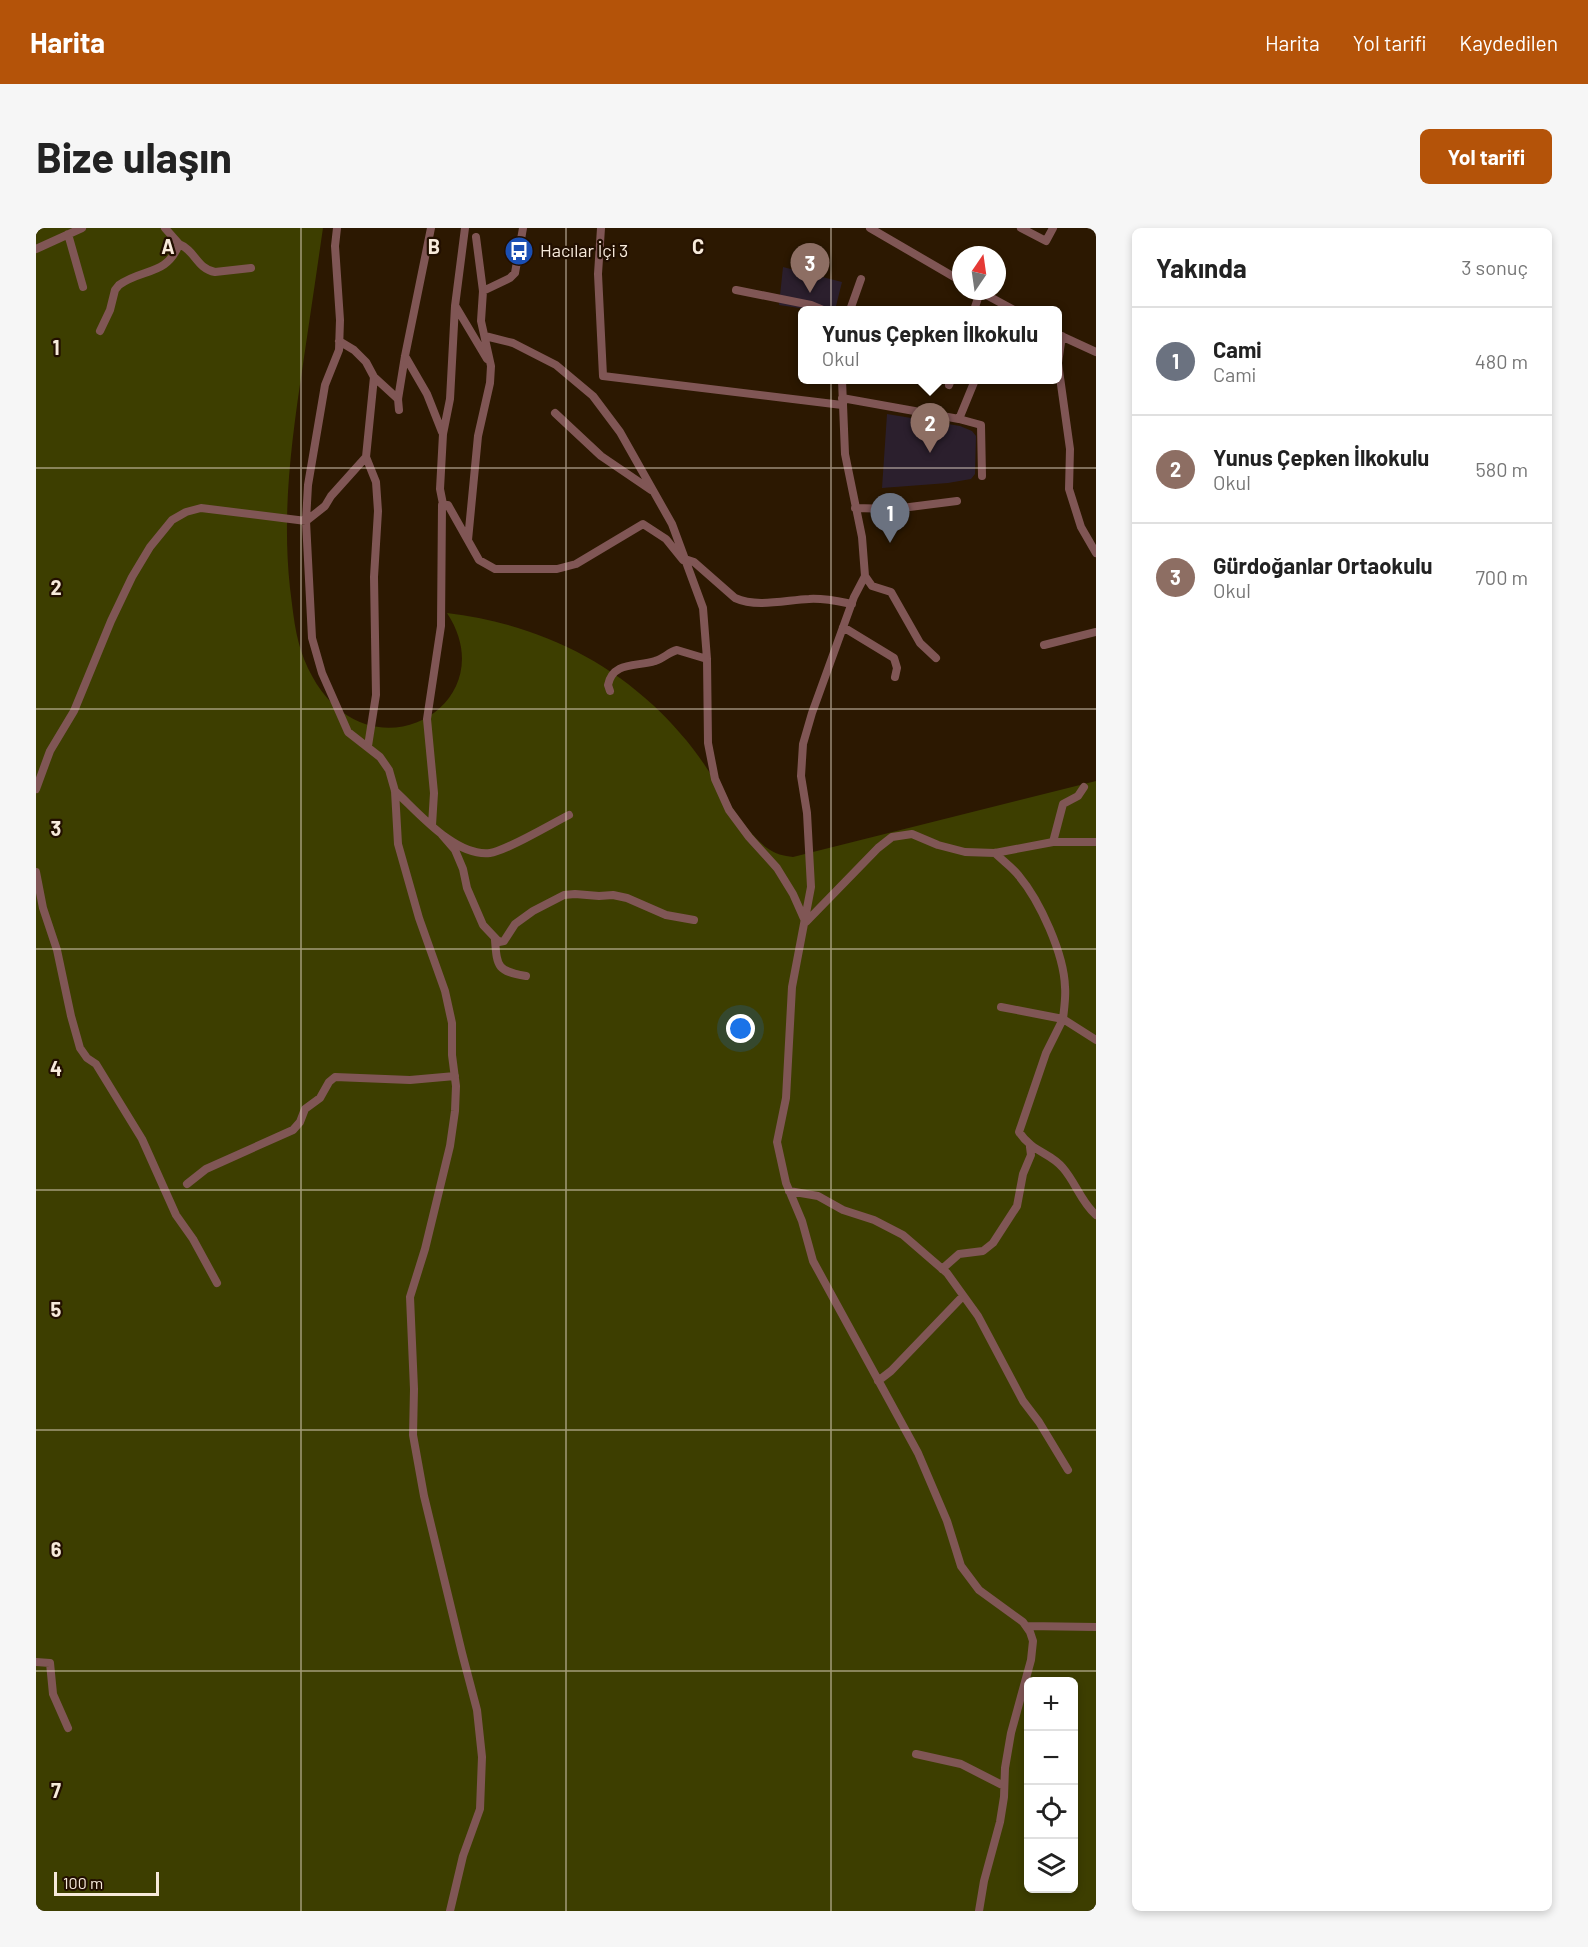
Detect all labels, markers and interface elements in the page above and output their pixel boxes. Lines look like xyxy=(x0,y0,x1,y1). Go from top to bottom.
text: Harita xyxy=(30,25,105,59)
text: Harita xyxy=(1265,30,1320,55)
text: Yol tarifi xyxy=(1353,30,1426,55)
text: Kaydedilen xyxy=(1459,30,1558,55)
button: Yol tarifi xyxy=(1420,129,1552,184)
text: Bize ulaşın xyxy=(36,131,232,181)
text: A xyxy=(161,234,175,258)
text: B xyxy=(428,234,440,258)
text: C xyxy=(692,234,704,258)
bus stop icon: Hacılar İçi 3 xyxy=(503,235,535,267)
place label: Hacılar İçi 3 xyxy=(540,239,628,261)
pin: 3 xyxy=(790,244,830,293)
north arrow xyxy=(952,246,1006,300)
text: Yakında xyxy=(1156,252,1247,283)
text: 3 sonuç xyxy=(1461,255,1528,279)
popup xyxy=(798,306,1062,384)
text: Yunus Çepken İlkokulu xyxy=(822,320,1038,346)
text: 1 xyxy=(52,335,60,359)
text: Cami xyxy=(1213,336,1262,362)
text: Okul xyxy=(822,346,860,370)
text: 1 xyxy=(1172,349,1179,373)
text: 480 m xyxy=(1475,349,1528,373)
text: Cami xyxy=(1213,362,1256,386)
pin: 2 xyxy=(910,404,950,453)
text: Yunus Çepken İlkokulu xyxy=(1213,444,1429,470)
text: 2 xyxy=(1170,457,1181,481)
text: 580 m xyxy=(1475,457,1528,481)
text: Okul xyxy=(1213,470,1251,494)
pin: 1 xyxy=(870,494,910,543)
text: Gürdoğanlar Ortaokulu xyxy=(1213,552,1433,578)
text: 3 xyxy=(1170,565,1181,589)
text: 700 m xyxy=(1475,565,1528,589)
text: 2 xyxy=(50,575,62,599)
text: Okul xyxy=(1213,578,1251,602)
text: 3 xyxy=(51,816,61,840)
your location xyxy=(726,1014,755,1043)
text: 4 xyxy=(50,1056,62,1080)
text: 5 xyxy=(51,1297,62,1321)
text: 6 xyxy=(51,1537,62,1561)
map controls xyxy=(1024,1677,1078,1893)
button: + xyxy=(1024,1677,1078,1731)
button: − xyxy=(1024,1731,1078,1785)
text: 7 xyxy=(51,1778,61,1802)
button: locate xyxy=(1024,1785,1078,1839)
button: layers xyxy=(1024,1839,1078,1893)
scale bar xyxy=(54,1869,159,1896)
text: 100 m xyxy=(63,1873,103,1892)

